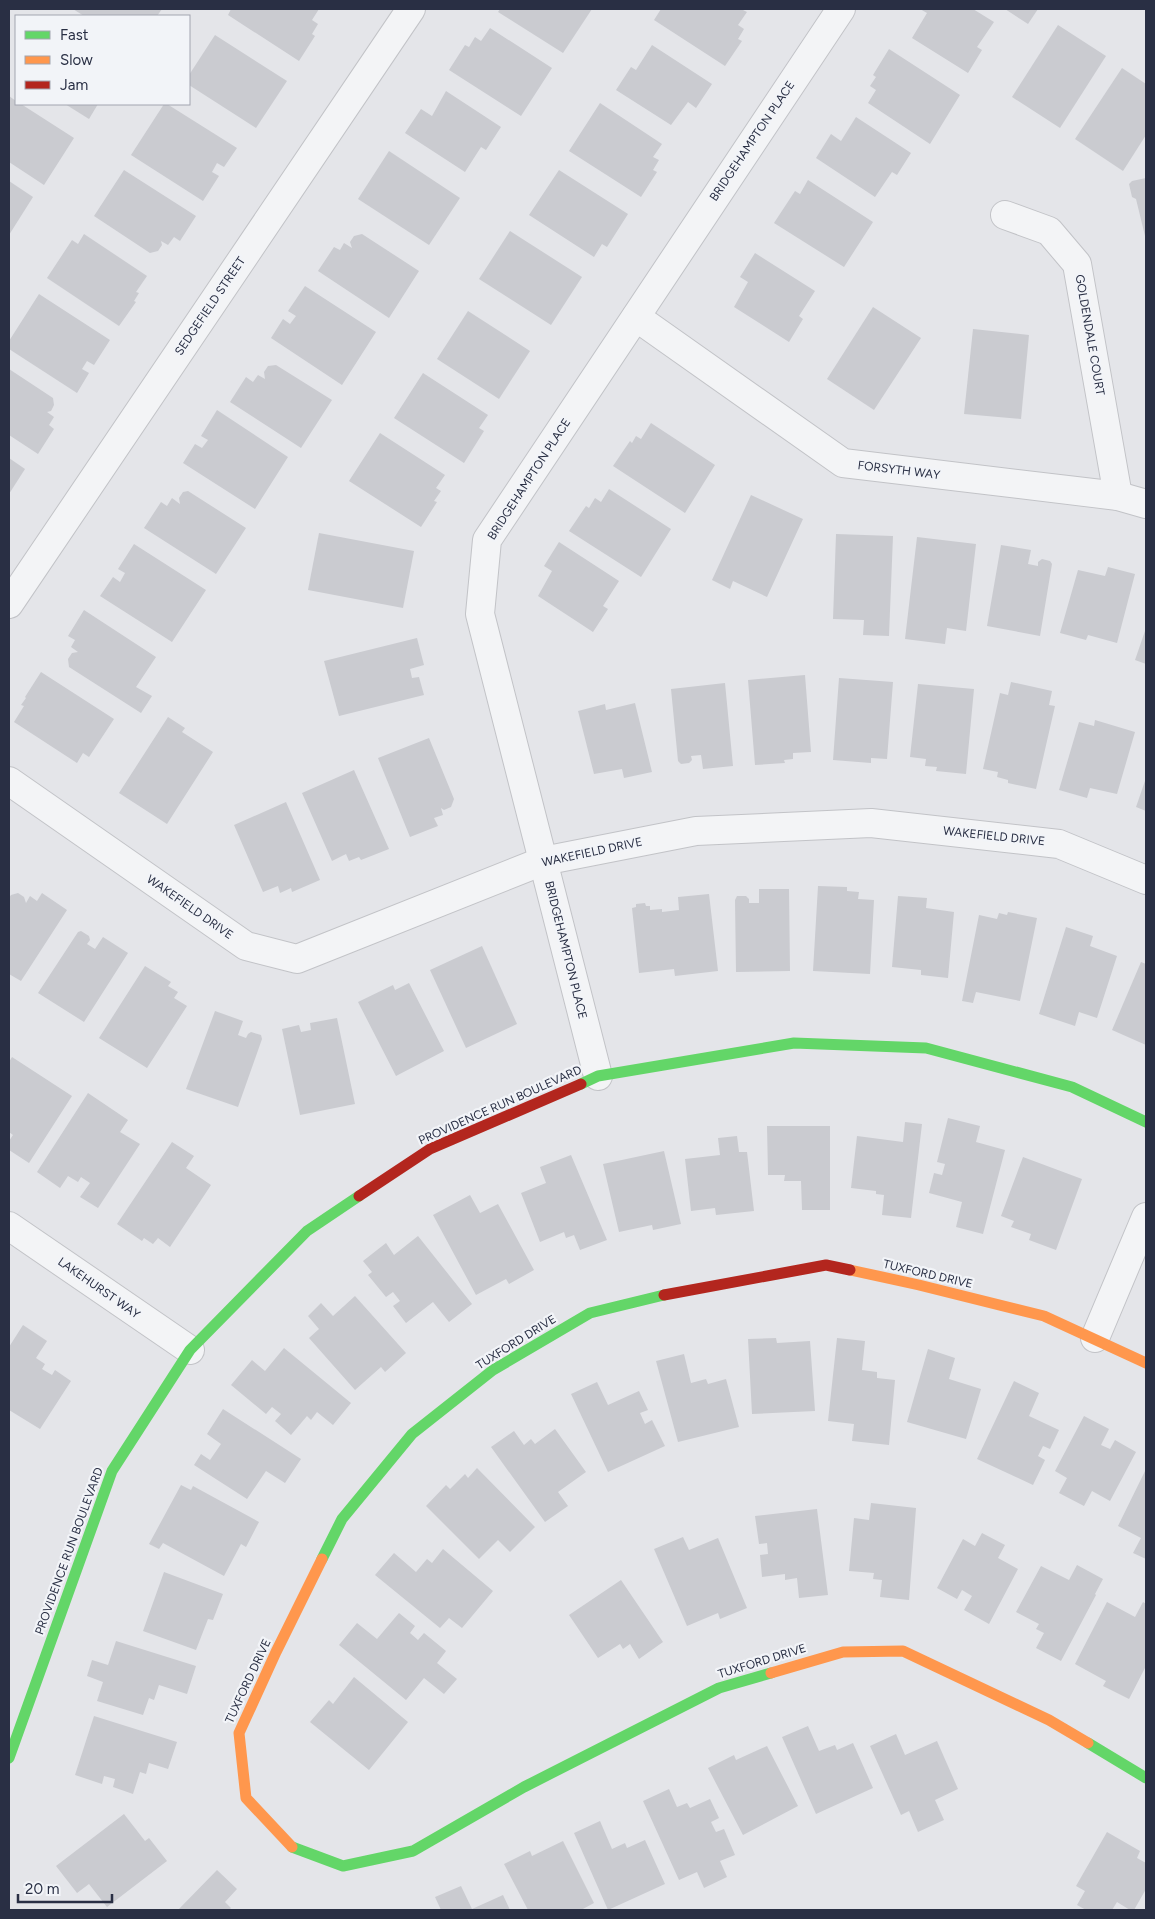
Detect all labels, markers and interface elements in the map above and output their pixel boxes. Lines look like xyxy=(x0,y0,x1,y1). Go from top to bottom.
legend xyxy=(15,15,190,105)
text: Fast xyxy=(60,26,89,44)
text: Slow xyxy=(60,51,93,69)
text: Jam xyxy=(60,76,88,94)
street label: BRIDGEHAMPTON PLACE xyxy=(707,78,797,204)
street label: SEDGEFIELD STREET xyxy=(172,254,248,358)
street label: GOLDENDALE COURT xyxy=(1072,273,1108,397)
street label: BRIDGEHAMPTON PLACE xyxy=(485,416,573,542)
street label: FORSYTH WAY xyxy=(857,458,942,482)
street label: WAKEFIELD DRIVE xyxy=(942,824,1046,848)
street label: WAKEFIELD DRIVE xyxy=(540,835,644,869)
street label: WAKEFIELD DRIVE xyxy=(144,872,236,942)
street label: BRIDGEHAMPTON PLACE xyxy=(542,880,590,1020)
street label: PROVIDENCE RUN BOULEVARD xyxy=(416,1063,584,1147)
street label: LAKEHURST WAY xyxy=(55,1254,143,1322)
street label: TUXFORD DRIVE xyxy=(882,1257,974,1291)
street label: TUXFORD DRIVE xyxy=(473,1312,559,1372)
street label: PROVIDENCE RUN BOULEVARD xyxy=(32,1465,106,1637)
street label: TUXFORD DRIVE xyxy=(222,1637,274,1725)
street label: TUXFORD DRIVE xyxy=(716,1641,808,1681)
scale bar xyxy=(18,1872,111,1904)
text: 20 m xyxy=(25,1880,59,1898)

